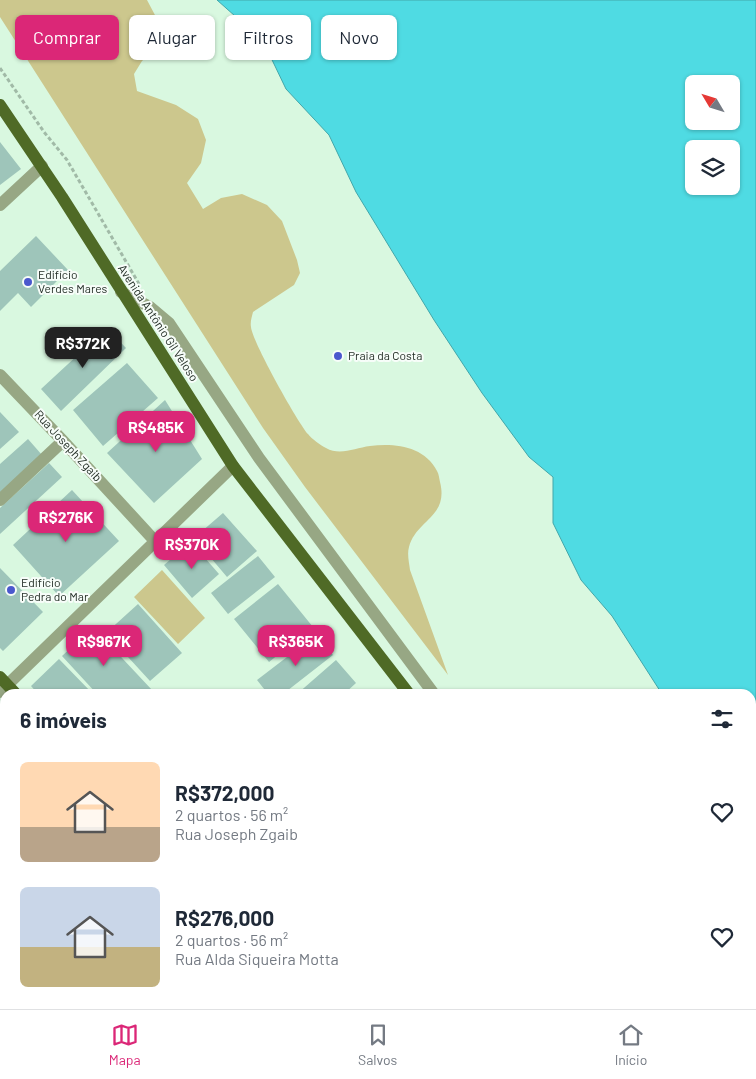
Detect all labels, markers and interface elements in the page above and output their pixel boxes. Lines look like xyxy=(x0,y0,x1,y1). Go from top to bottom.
chip: Comprar xyxy=(15,15,119,60)
chip: Alugar xyxy=(129,15,215,60)
chip: Filtros xyxy=(225,15,311,60)
chip: Novo xyxy=(321,15,397,60)
north arrow xyxy=(685,75,740,130)
map controls xyxy=(685,75,740,195)
button: layers xyxy=(685,140,740,195)
street label: Avenida Antônio Gil Veloso xyxy=(116,261,202,383)
place label: Edifício Verdes Mares xyxy=(38,267,108,295)
marker: Edifício Verdes Mares xyxy=(22,276,34,288)
pin: R$372K xyxy=(42,326,124,369)
text: R$372K xyxy=(56,333,110,352)
place label: Praia da Costa xyxy=(348,348,422,362)
marker: Praia da Costa xyxy=(332,350,344,362)
street label: Rua Joseph Zgaib xyxy=(32,407,105,484)
pin: R$485K xyxy=(115,410,197,453)
text: R$485K xyxy=(128,417,184,436)
pin: R$276K xyxy=(25,500,107,543)
text: R$276K xyxy=(39,507,93,526)
pin: R$370K xyxy=(151,528,233,570)
text: R$370K xyxy=(165,534,219,553)
place label: Edifício Pedra do Mar xyxy=(21,575,89,603)
marker: Edifício Pedra do Mar xyxy=(5,584,17,596)
pin: R$967K xyxy=(63,624,145,667)
pin: R$365K xyxy=(255,624,337,667)
text: R$967K xyxy=(77,631,131,650)
text: R$365K xyxy=(269,631,323,650)
icon: filters xyxy=(708,705,736,733)
text: 6 imóveis xyxy=(20,707,107,732)
text: R$372,000 xyxy=(175,780,274,805)
icon: home xyxy=(60,782,120,842)
icon: heart xyxy=(708,798,736,826)
text: 2 quartos · 56 m² xyxy=(175,805,288,824)
text: Rua Joseph Zgaib xyxy=(175,824,298,843)
text: R$276,000 xyxy=(175,905,274,930)
icon: home xyxy=(60,907,120,967)
icon: heart xyxy=(708,923,736,951)
text: 2 quartos · 56 m² xyxy=(175,930,288,949)
text: Rua Alda Siqueira Motta xyxy=(175,949,339,968)
tab: Mapa xyxy=(109,1021,141,1068)
tab: Salvos xyxy=(358,1021,397,1068)
tab: Início xyxy=(615,1021,647,1068)

